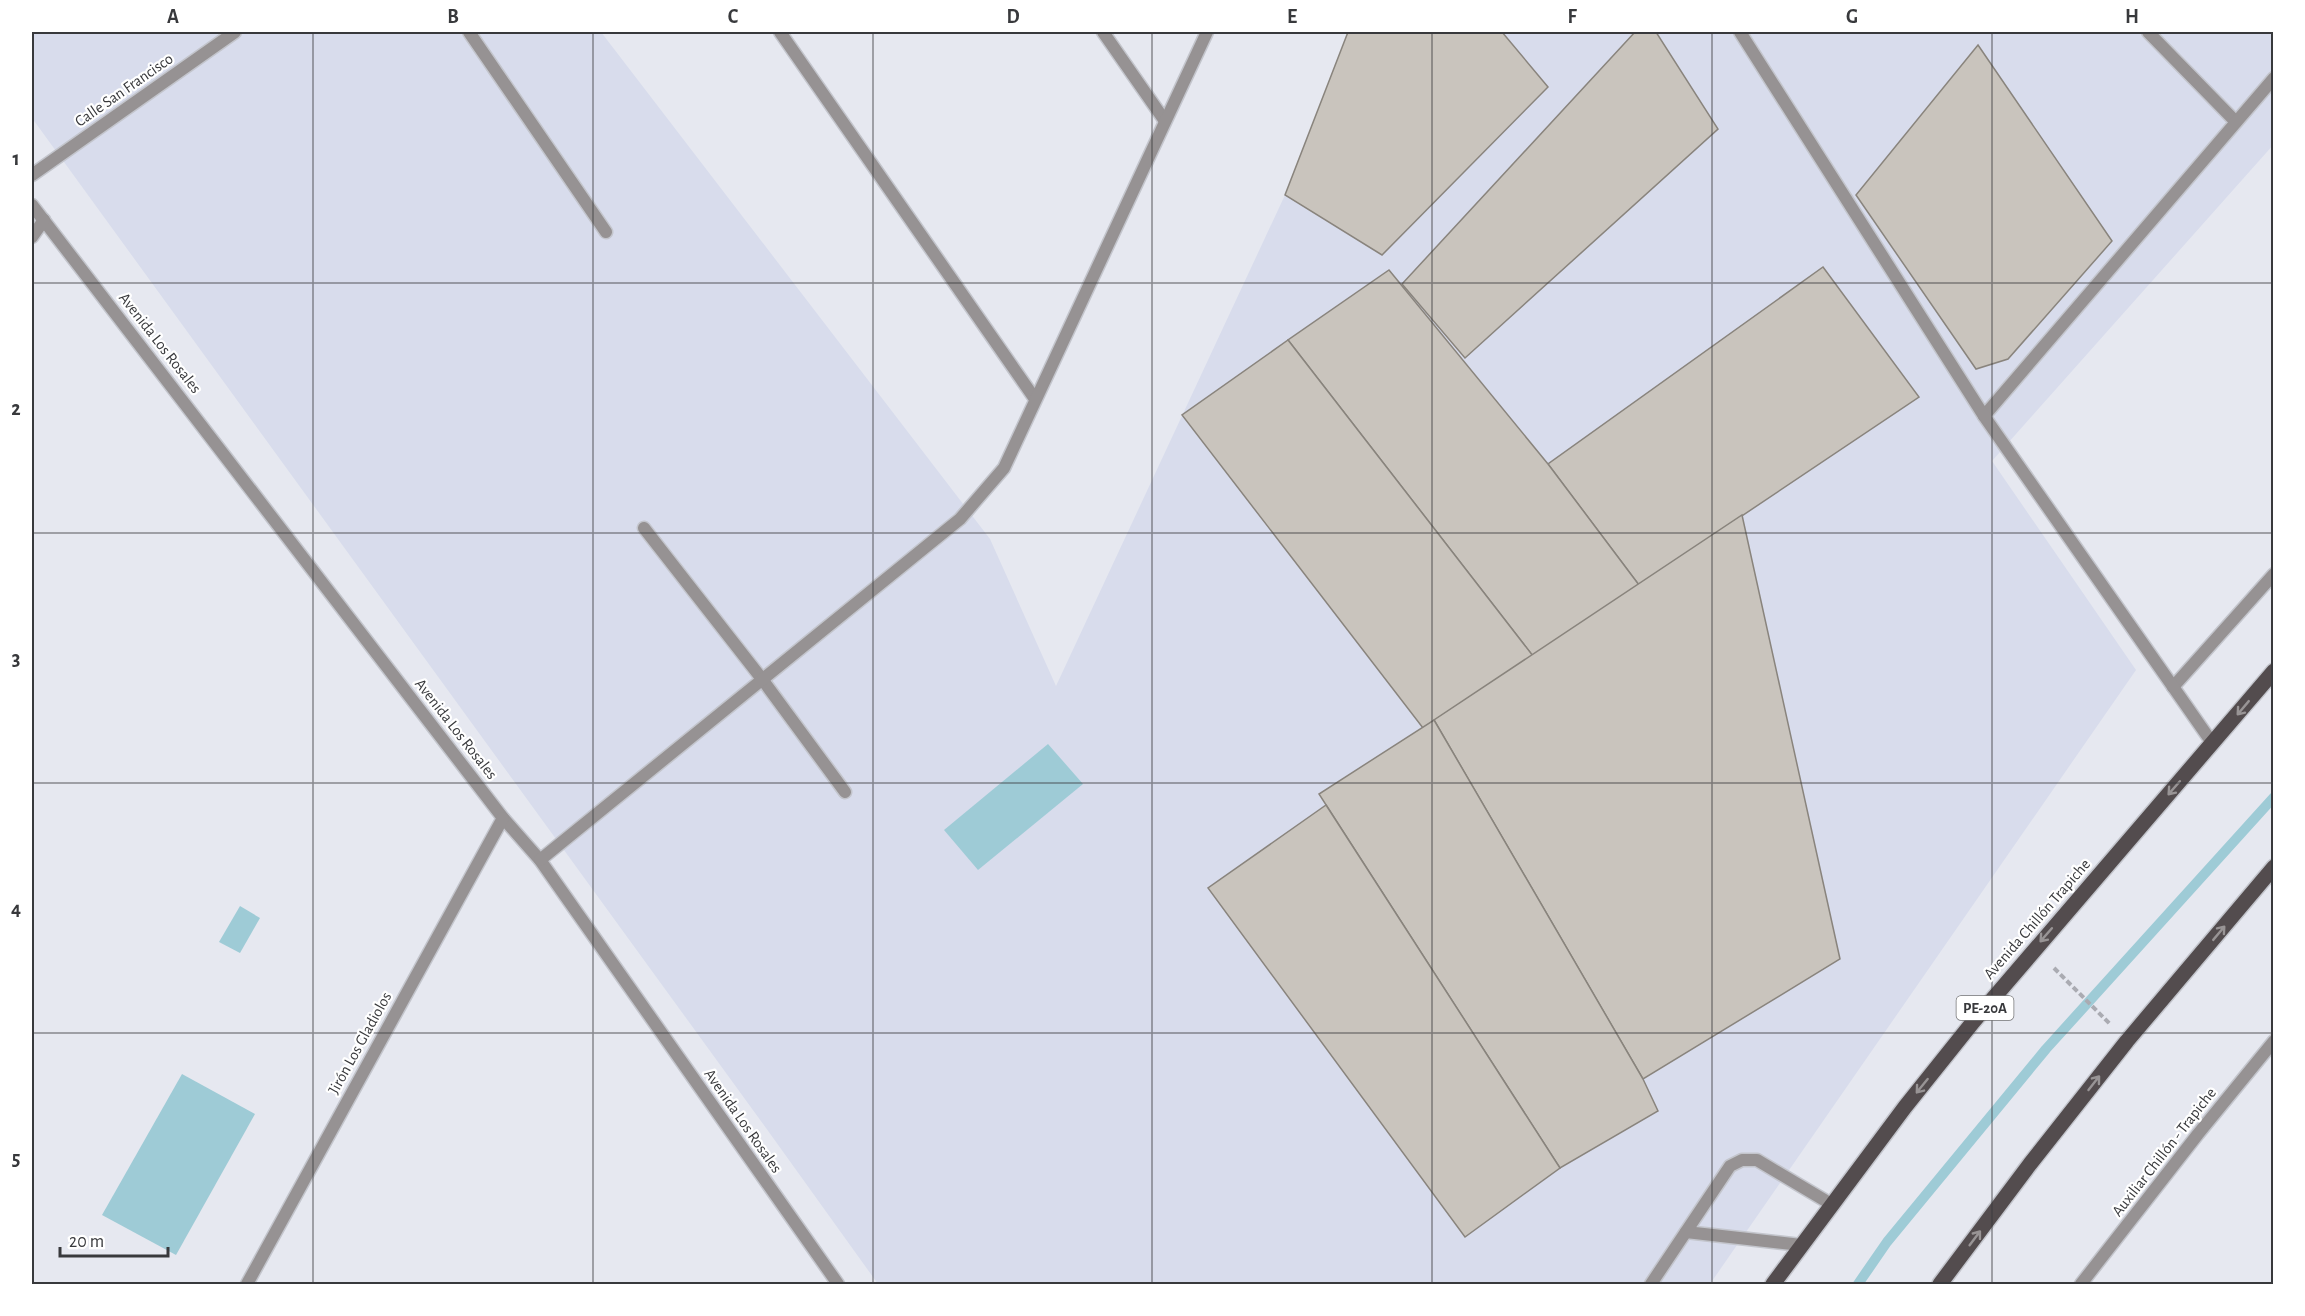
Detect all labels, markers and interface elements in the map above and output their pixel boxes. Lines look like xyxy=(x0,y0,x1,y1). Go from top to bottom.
text: A xyxy=(167,7,179,27)
text: B xyxy=(447,7,459,27)
text: C xyxy=(728,7,739,27)
text: D xyxy=(1006,7,1020,27)
text: E xyxy=(1287,7,1297,27)
text: F xyxy=(1567,7,1577,27)
text: G xyxy=(1846,7,1858,27)
text: H xyxy=(2125,7,2139,27)
street label: Calle San Francisco xyxy=(72,50,176,130)
text: 1 xyxy=(12,149,20,169)
street label: Avenida Los Rosales xyxy=(116,290,204,396)
text: 2 xyxy=(11,399,21,419)
text: 3 xyxy=(12,649,20,669)
street label: Avenida Los Rosales xyxy=(412,676,500,782)
one-way arrow xyxy=(2236,700,2250,715)
one-way arrow xyxy=(2168,780,2181,796)
street label: Avenida Chillón Trapiche xyxy=(1981,856,2093,982)
text: 4 xyxy=(11,899,21,919)
one-way arrow xyxy=(2212,925,2225,941)
one-way arrow xyxy=(2039,927,2053,942)
street label: Jirón Los Gladiolos xyxy=(325,989,395,1097)
road number: PE-20A xyxy=(1956,996,2014,1020)
street label: Avenida Los Rosales xyxy=(701,1066,785,1176)
one-way arrow xyxy=(2088,1076,2101,1092)
one-way arrow xyxy=(1916,1077,1929,1093)
street label: Auxiliar Chillón - Trapiche xyxy=(2109,1085,2219,1219)
text: 5 xyxy=(12,1149,20,1169)
scale bar xyxy=(60,1220,168,1258)
one-way arrow xyxy=(1969,1230,1981,1246)
text: 20 m xyxy=(69,1233,104,1251)

